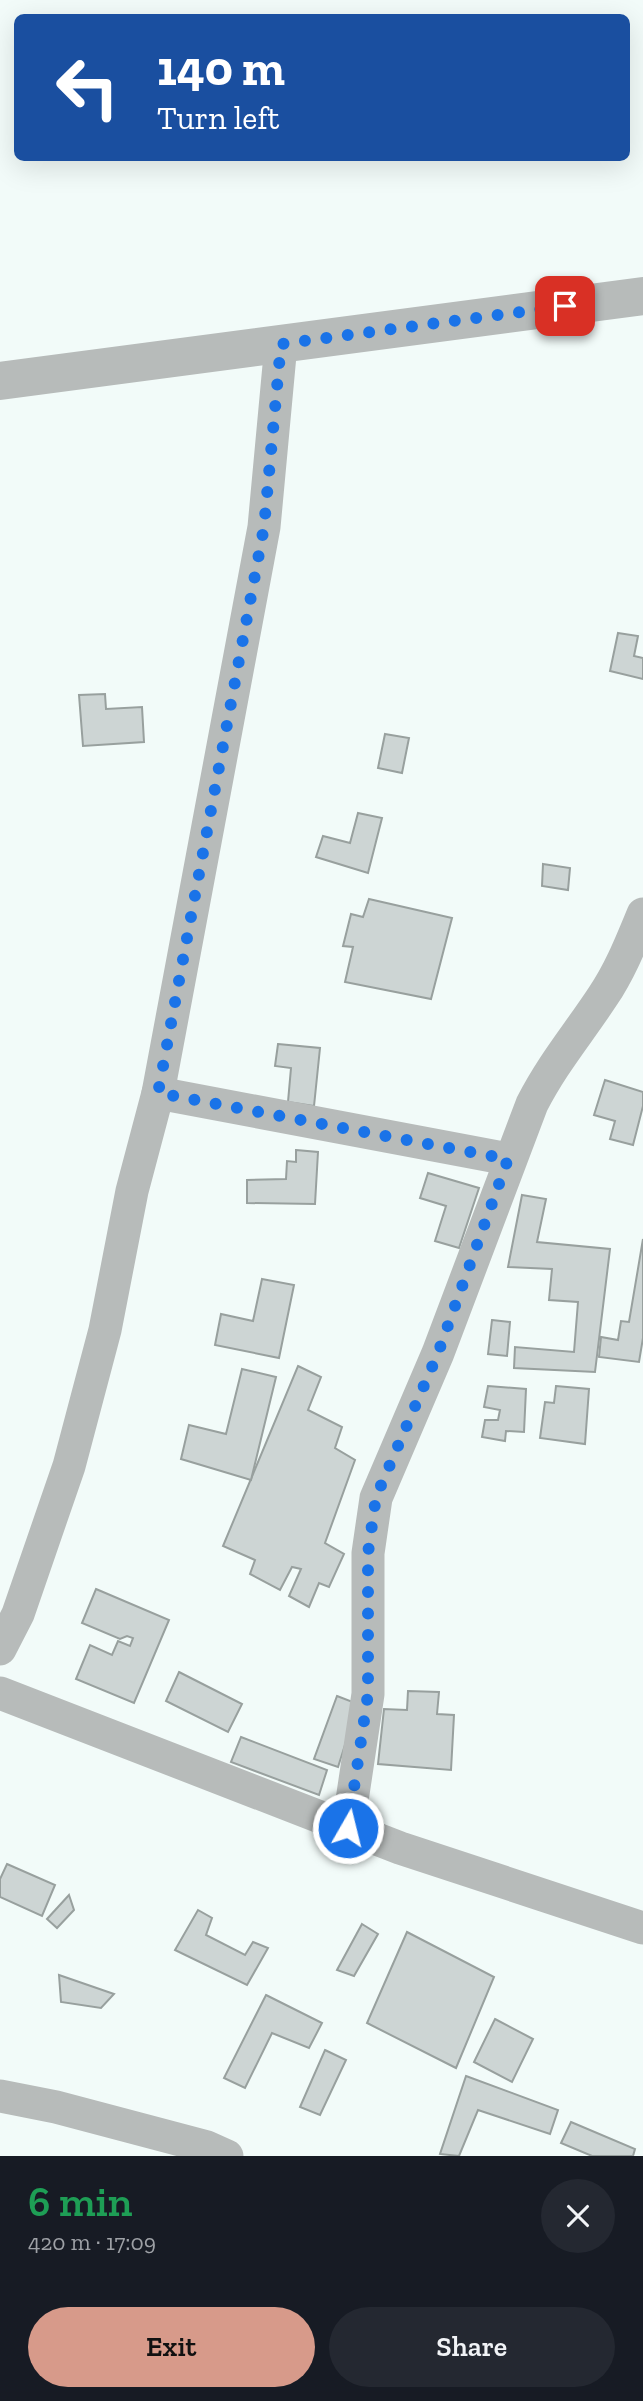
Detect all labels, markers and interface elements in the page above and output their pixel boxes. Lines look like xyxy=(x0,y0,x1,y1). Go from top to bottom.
text: 140 m xyxy=(157,39,285,98)
icon: left xyxy=(42,42,133,133)
text: Turn left xyxy=(157,99,279,137)
pin xyxy=(535,276,595,336)
icon: arrive xyxy=(546,287,584,325)
position arrow xyxy=(311,1791,385,1865)
text: 6 min xyxy=(28,2176,132,2227)
button: close xyxy=(541,2179,615,2253)
text: 420 m · 17:09 xyxy=(28,2228,156,2256)
button: Exit xyxy=(28,2307,315,2387)
button: Share xyxy=(329,2307,615,2387)

